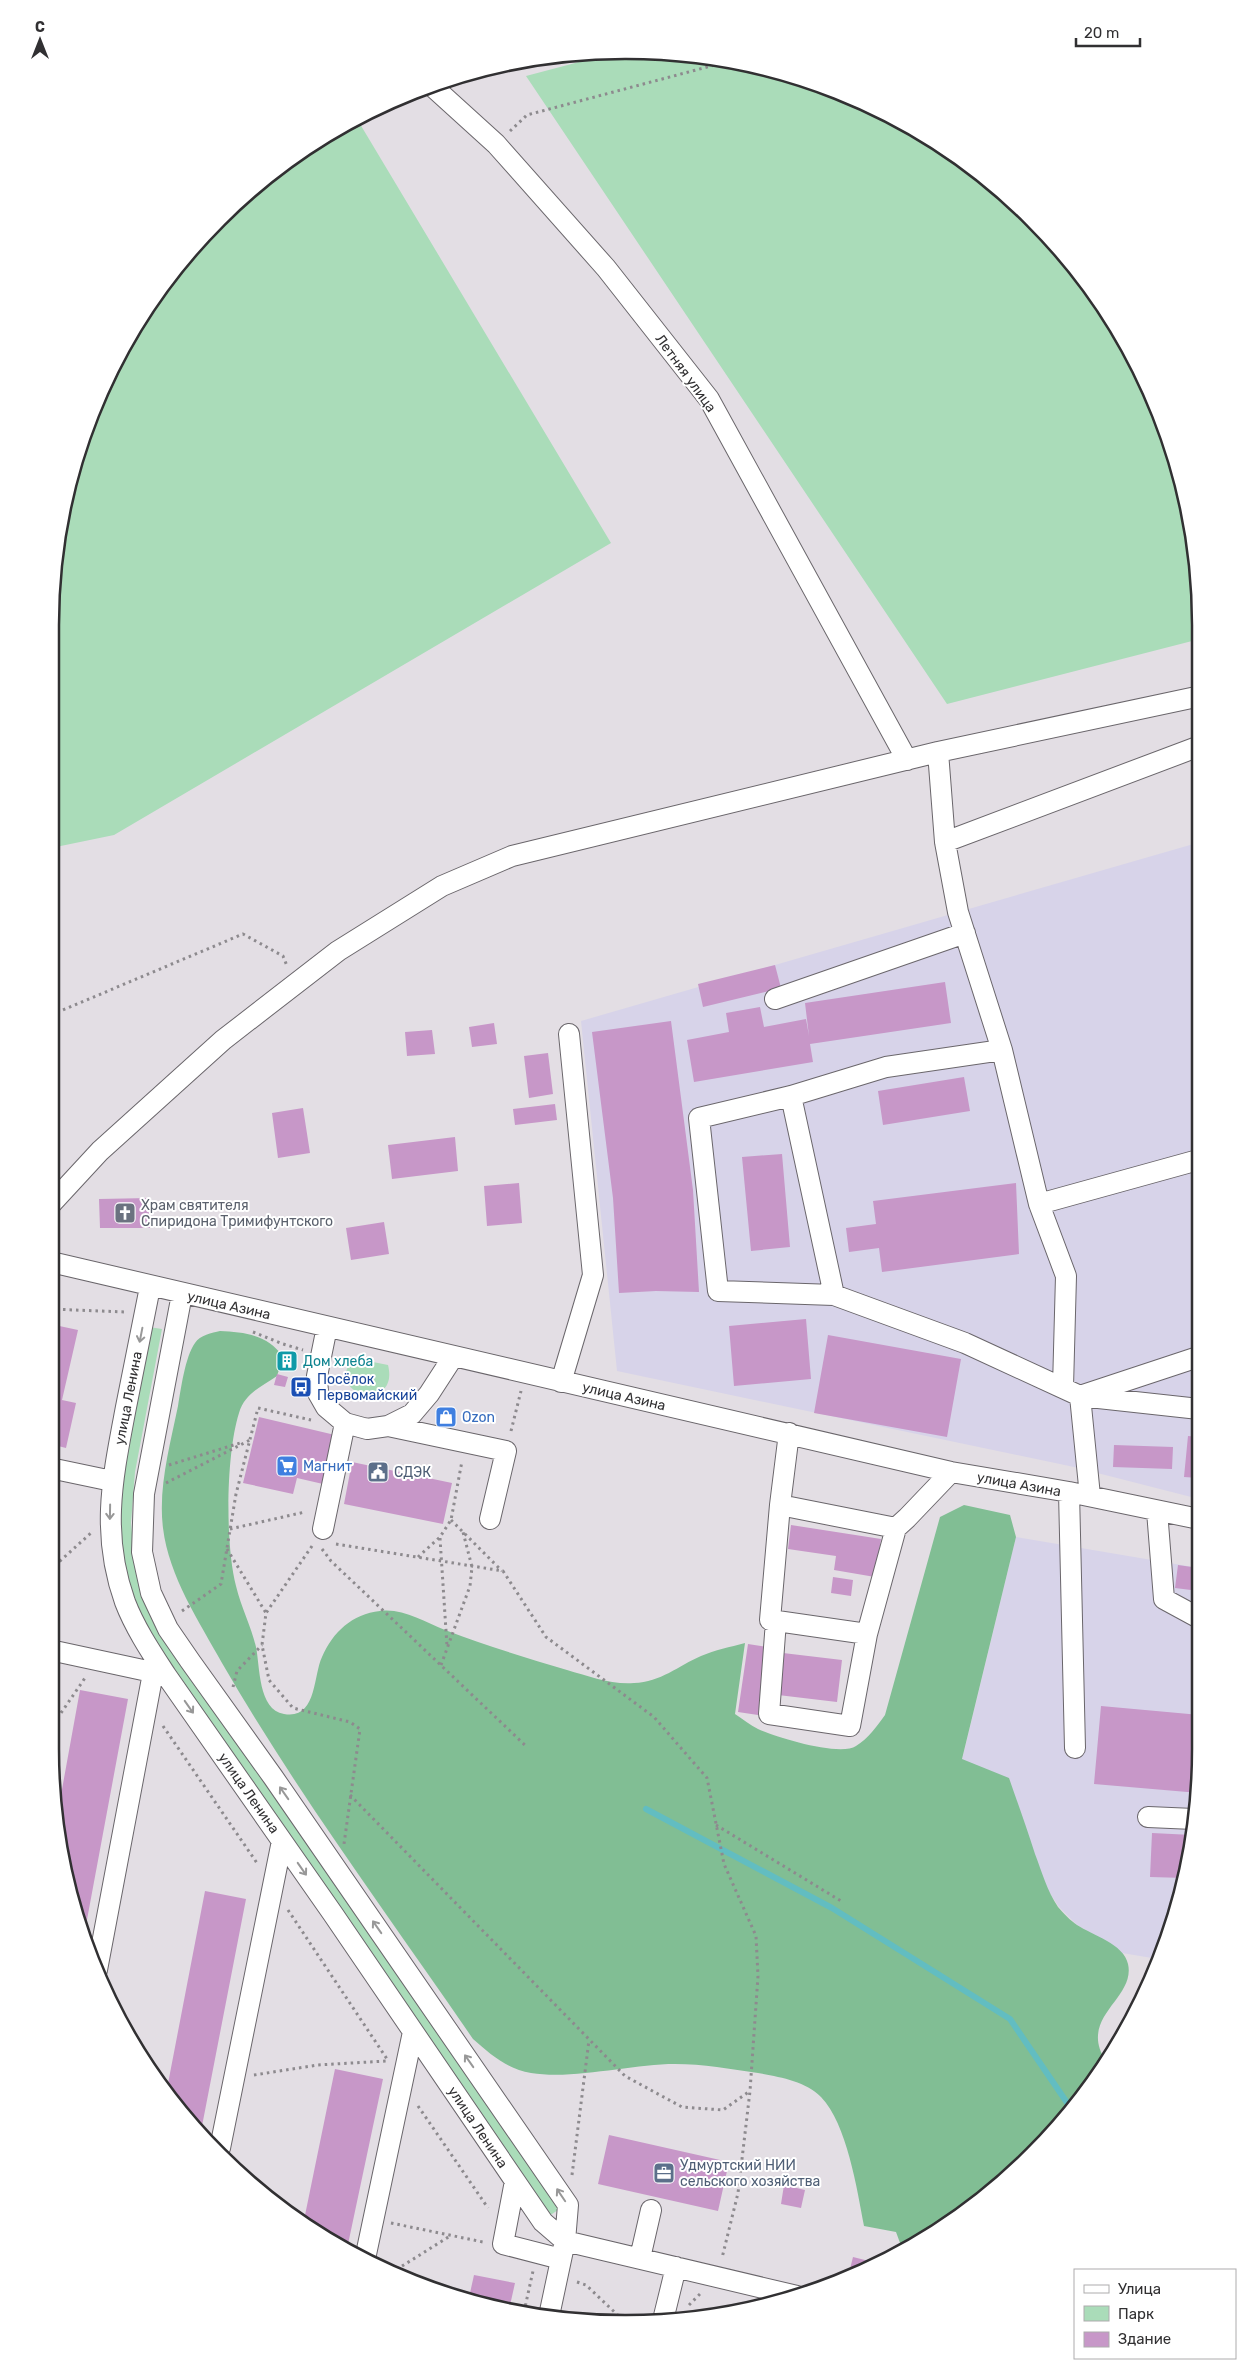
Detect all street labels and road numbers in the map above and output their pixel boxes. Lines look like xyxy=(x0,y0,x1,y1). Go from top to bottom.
street label: Летняя улица xyxy=(652,331,720,416)
street label: улица Азина xyxy=(186,1288,272,1323)
street label: улица Ленина xyxy=(111,1350,146,1446)
street label: улица Азина xyxy=(581,1379,667,1414)
street label: улица Азина xyxy=(976,1469,1062,1500)
street label: улица Ленина xyxy=(214,1750,283,1837)
street label: улица Ленина xyxy=(444,2083,511,2171)

